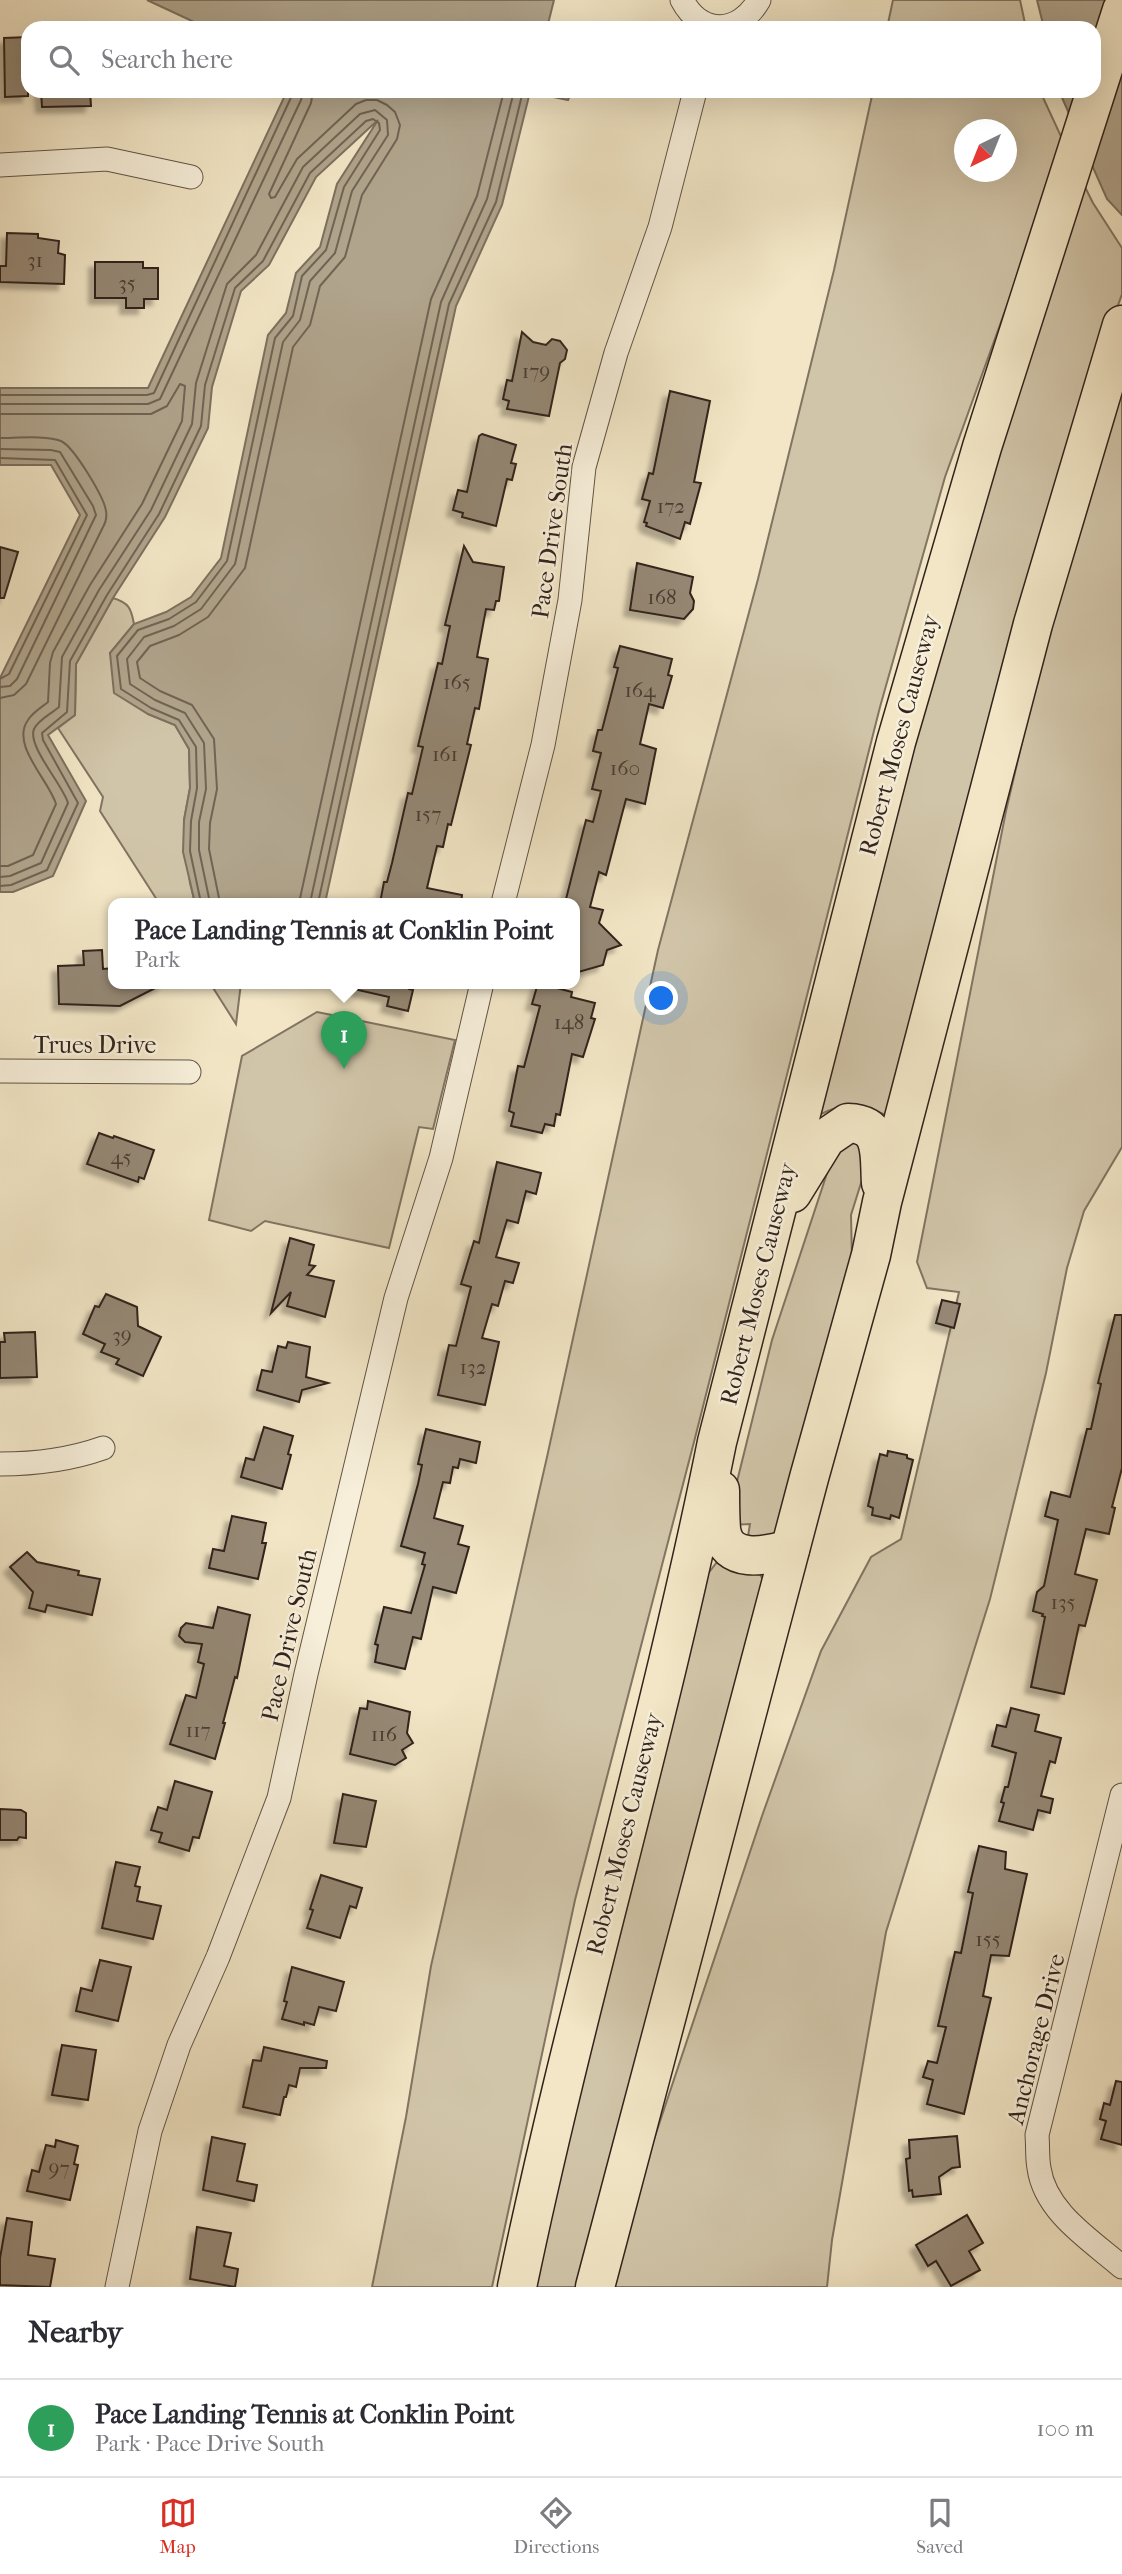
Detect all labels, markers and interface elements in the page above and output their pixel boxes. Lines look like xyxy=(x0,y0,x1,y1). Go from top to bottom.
search box xyxy=(21,21,1101,98)
icon: search xyxy=(45,41,83,79)
text: Search here xyxy=(101,44,233,75)
north arrow xyxy=(954,119,1017,182)
house number: 31 xyxy=(27,248,43,272)
house number: 35 xyxy=(118,271,136,295)
house number: 179 xyxy=(522,359,550,383)
street label: Pace Drive South xyxy=(526,441,578,620)
house number: 172 xyxy=(657,494,685,518)
house number: 168 xyxy=(647,585,677,609)
street label: Robert Moses Causeway xyxy=(853,610,945,859)
house number: 165 xyxy=(443,670,471,694)
house number: 164 xyxy=(624,678,656,702)
house number: 161 xyxy=(432,742,458,766)
house number: 160 xyxy=(610,756,640,780)
house number: 157 xyxy=(415,802,441,826)
popup xyxy=(108,898,580,989)
text: Pace Landing Tennis at Conklin Point xyxy=(134,915,554,946)
text: Park xyxy=(134,946,180,973)
your location xyxy=(644,981,678,1015)
house number: 148 xyxy=(554,1010,584,1034)
pin: 1 xyxy=(321,1011,367,1069)
street label: Trues Drive xyxy=(34,1031,157,1059)
house number: 45 xyxy=(111,1145,131,1169)
street label: Robert Moses Causeway xyxy=(714,1159,802,1408)
house number: 39 xyxy=(112,1323,132,1347)
house number: 132 xyxy=(460,1355,487,1379)
street label: Pace Drive South xyxy=(255,1545,323,1724)
house number: 135 xyxy=(1050,1590,1076,1614)
street label: Robert Moses Causeway xyxy=(580,1709,668,1958)
house number: 117 xyxy=(185,1718,211,1742)
house number: 116 xyxy=(371,1722,398,1746)
house number: 155 xyxy=(975,1927,1001,1951)
street label: Anchorage Drive xyxy=(1001,1951,1071,2128)
house number: 97 xyxy=(48,2156,70,2180)
text: Nearby xyxy=(28,2315,123,2350)
text: Pace Landing Tennis at Conklin Point xyxy=(95,2399,514,2430)
text: 1 xyxy=(47,2415,55,2442)
text: 100 m xyxy=(1036,2415,1094,2442)
text: Park · Pace Drive South xyxy=(95,2430,324,2457)
tab: Map xyxy=(159,2494,197,2558)
tab: Directions xyxy=(514,2494,599,2558)
tab: Saved xyxy=(916,2494,963,2558)

